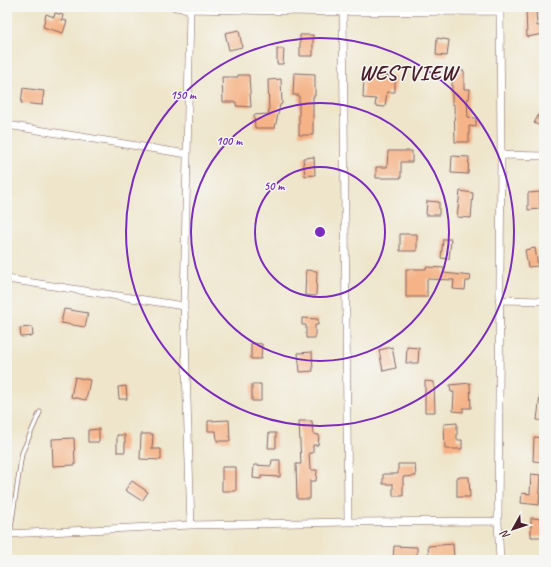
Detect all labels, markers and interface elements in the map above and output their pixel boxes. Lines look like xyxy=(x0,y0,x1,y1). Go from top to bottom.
district label: WESTVIEW xyxy=(359,60,461,86)
text: 150 m xyxy=(170,87,197,103)
text: 100 m xyxy=(216,133,243,149)
text: 50 m xyxy=(264,178,285,194)
centre of rings xyxy=(313,225,327,239)
north arrow xyxy=(493,509,533,549)
text: N xyxy=(496,527,513,542)

